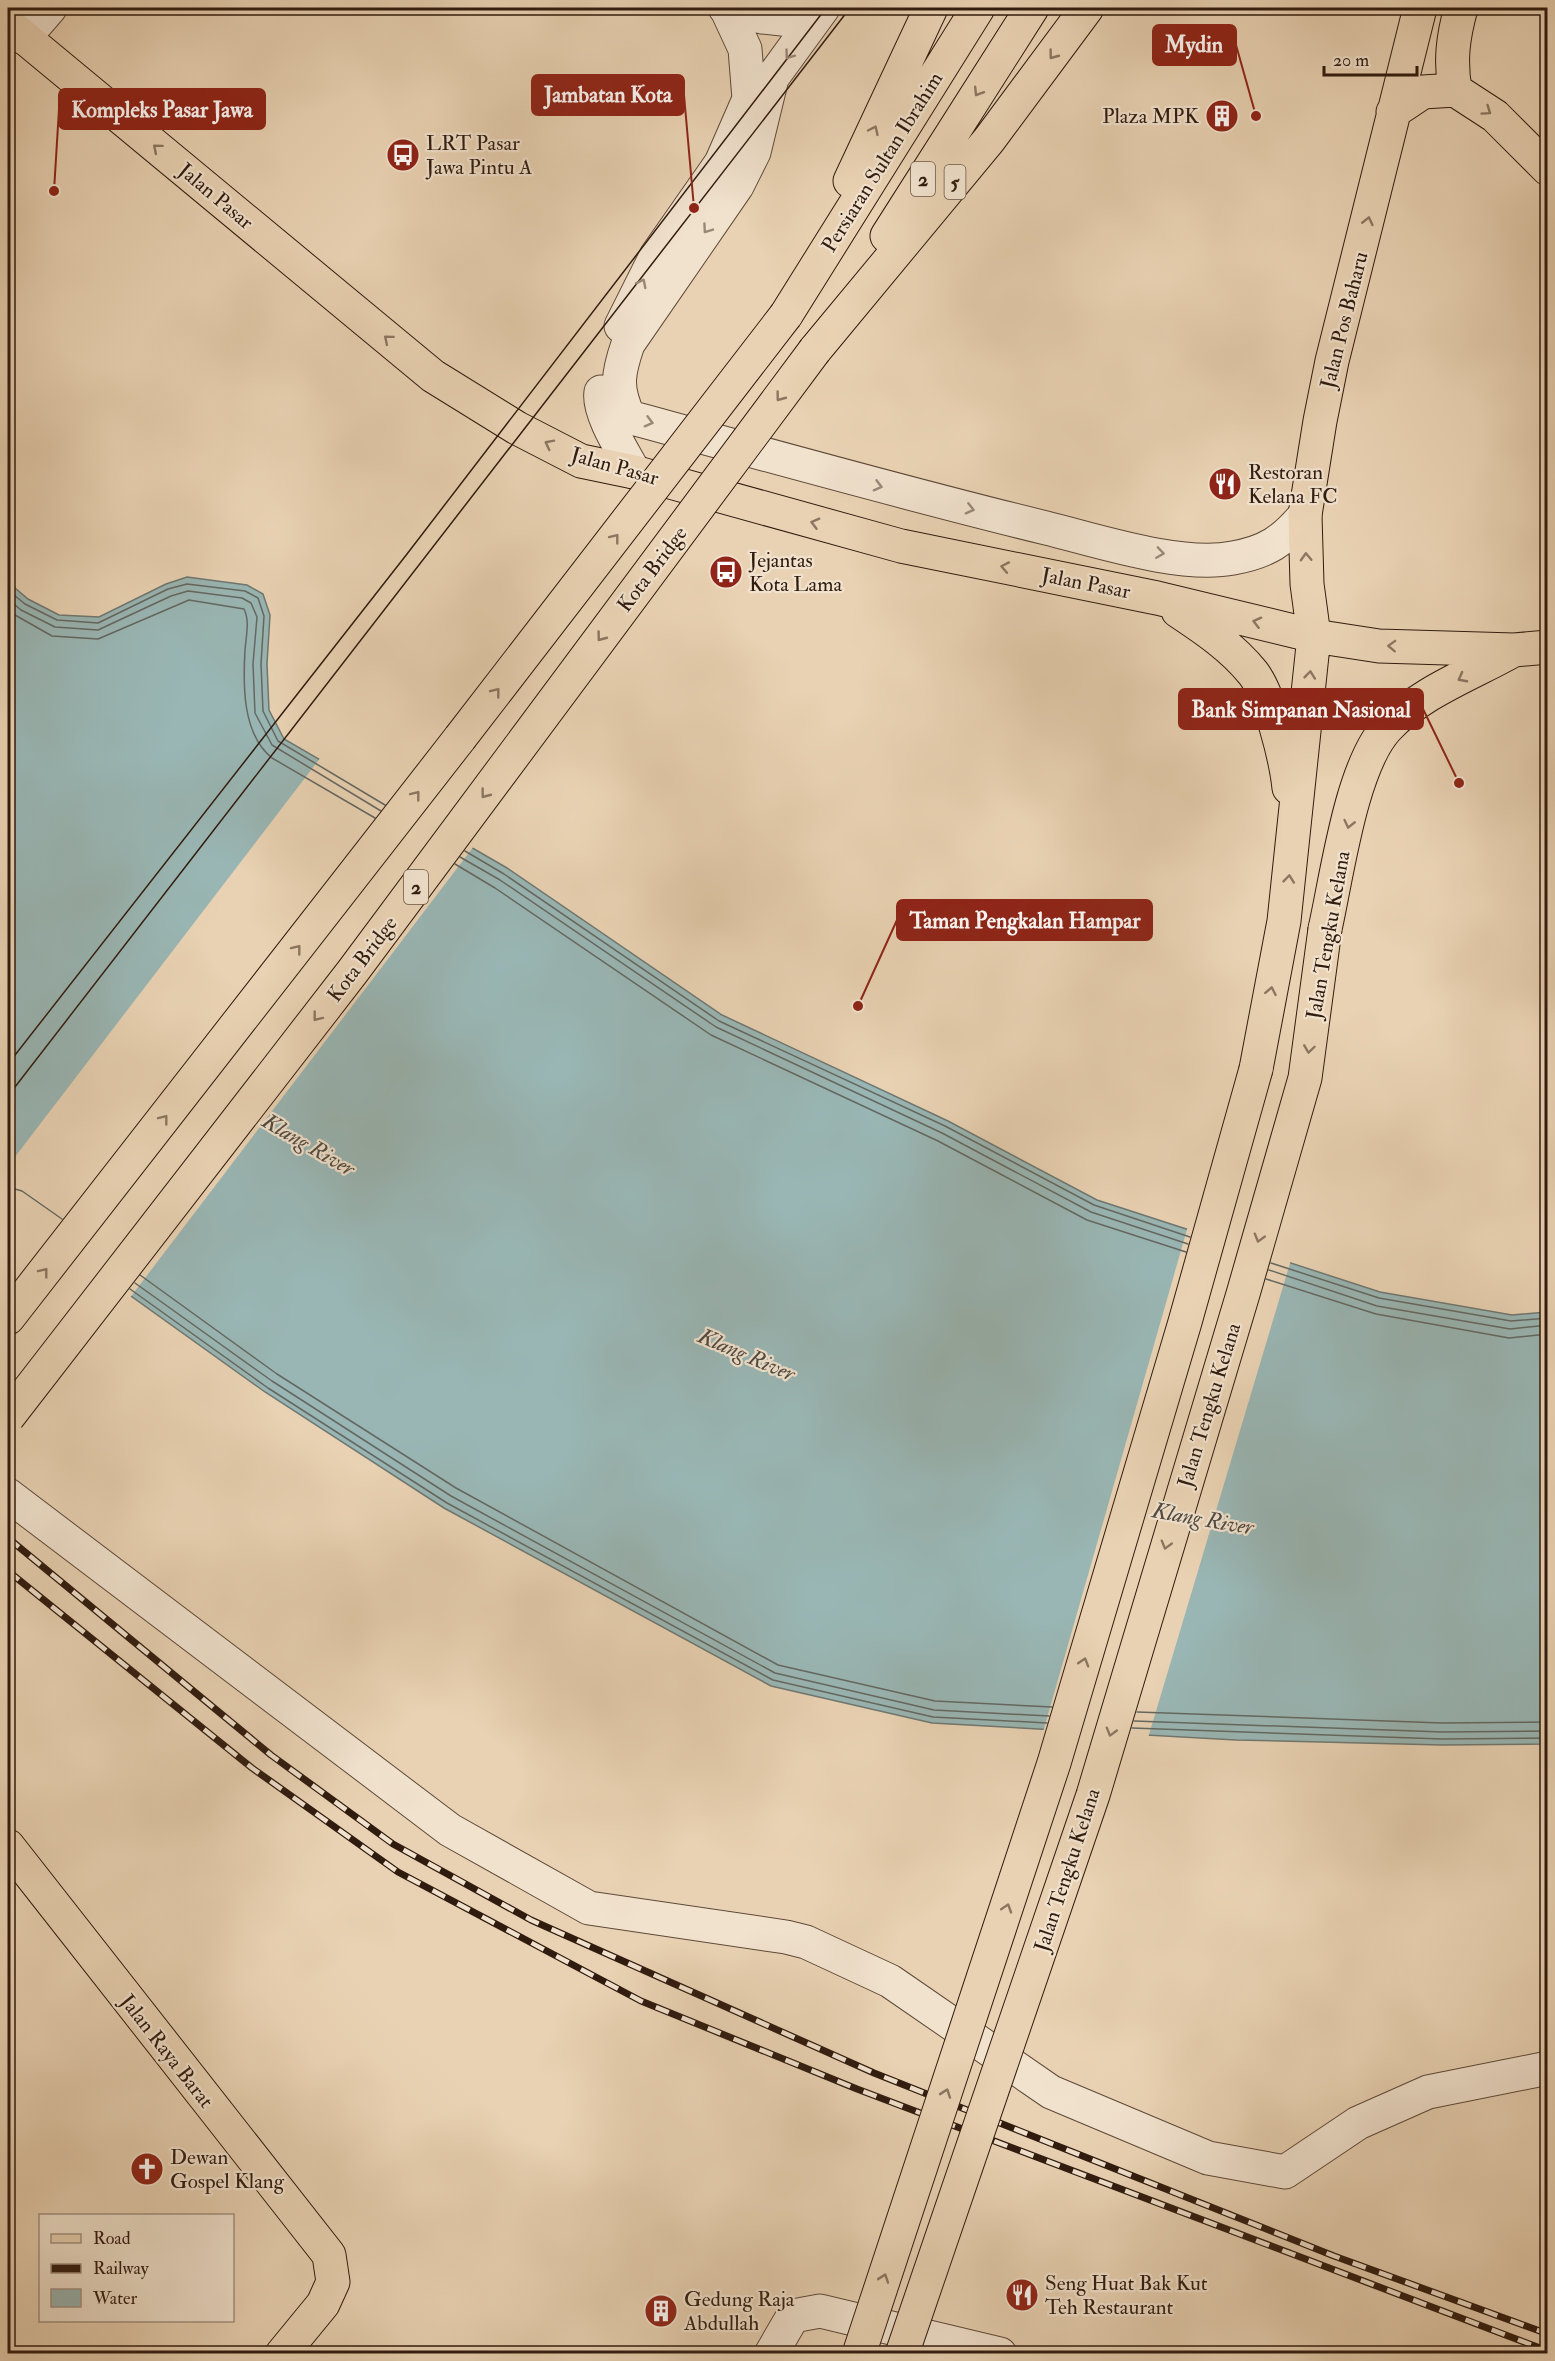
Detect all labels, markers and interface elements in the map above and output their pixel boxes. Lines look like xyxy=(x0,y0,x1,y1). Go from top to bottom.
callout: Mydin xyxy=(1153,25,1236,65)
text: Mydin xyxy=(1164,31,1224,60)
scale bar xyxy=(1324,39,1417,77)
one-way arrow xyxy=(785,48,796,59)
one-way arrow xyxy=(1049,48,1060,59)
text: 20 m xyxy=(1333,49,1369,72)
street label: Persiaran Sultan Ibrahim xyxy=(816,67,949,258)
callout: Jambatan Kota xyxy=(532,75,684,115)
text: Jambatan Kota xyxy=(543,81,673,110)
one-way arrow xyxy=(974,85,985,96)
callout: Kompleks Pasar Jawa xyxy=(59,89,265,129)
text: Kompleks Pasar Jawa xyxy=(71,96,254,125)
building icon: Plaza MPK xyxy=(1204,98,1240,134)
place label: Plaza MPK xyxy=(1102,103,1199,130)
one-way arrow xyxy=(1480,104,1491,115)
one-way arrow xyxy=(866,125,878,136)
place label: LRT Pasar Jawa Pintu A xyxy=(425,130,532,181)
bus stop icon: LRT Pasar Jawa Pintu A xyxy=(385,137,421,173)
one-way arrow xyxy=(153,144,164,155)
street label: Jalan Pasar xyxy=(172,156,259,236)
road number: 2 xyxy=(911,162,935,196)
road number: 5 xyxy=(944,165,966,199)
one-way arrow xyxy=(1360,217,1373,227)
one-way arrow xyxy=(703,223,715,233)
street label: Jalan Pos Baharu xyxy=(1314,249,1375,392)
one-way arrow xyxy=(635,278,646,289)
one-way arrow xyxy=(384,335,395,346)
one-way arrow xyxy=(776,390,787,401)
one-way arrow xyxy=(643,415,654,427)
one-way arrow xyxy=(544,440,555,451)
street label: Jalan Pasar xyxy=(567,441,662,492)
place label: Restoran Kelana FC xyxy=(1248,459,1338,510)
restaurant icon: Restoran Kelana FC xyxy=(1207,466,1243,502)
one-way arrow xyxy=(873,478,883,491)
one-way arrow xyxy=(965,502,975,515)
one-way arrow xyxy=(810,518,820,531)
street label: Kota Bridge xyxy=(611,521,694,618)
one-way arrow xyxy=(607,533,618,544)
place label: Jejantas Kota Lama xyxy=(748,547,842,598)
one-way arrow xyxy=(1155,547,1164,559)
one-way arrow xyxy=(1300,553,1312,562)
bus stop icon: Jejantas Kota Lama xyxy=(708,554,744,590)
one-way arrow xyxy=(1001,561,1011,574)
street label: Jalan Pasar xyxy=(1038,561,1133,605)
one-way arrow xyxy=(1252,617,1262,630)
one-way arrow xyxy=(597,631,608,642)
one-way arrow xyxy=(1388,640,1397,652)
one-way arrow xyxy=(1303,670,1316,679)
one-way arrow xyxy=(1458,671,1468,682)
one-way arrow xyxy=(488,688,499,699)
callout: Bank Simpanan Nasional xyxy=(1179,689,1423,729)
text: Bank Simpanan Nasional xyxy=(1191,696,1411,725)
one-way arrow xyxy=(481,787,492,798)
one-way arrow xyxy=(409,790,420,801)
one-way arrow xyxy=(1343,819,1356,829)
street label: Jalan Tengku Kelana xyxy=(1300,848,1357,1022)
road number: 2 xyxy=(404,870,428,904)
one-way arrow xyxy=(1282,875,1295,884)
callout: Taman Pengkalan Hampar xyxy=(897,900,1152,940)
text: Taman Pengkalan Hampar xyxy=(908,907,1141,936)
street label: Kota Bridge xyxy=(321,911,404,1008)
one-way arrow xyxy=(289,945,300,956)
one-way arrow xyxy=(1264,987,1277,997)
one-way arrow xyxy=(314,1010,325,1021)
one-way arrow xyxy=(1303,1045,1315,1054)
water label: Klang River xyxy=(256,1107,361,1184)
one-way arrow xyxy=(156,1115,167,1126)
one-way arrow xyxy=(1254,1232,1266,1243)
one-way arrow xyxy=(36,1268,47,1279)
street label: Jalan Tengku Kelana xyxy=(1171,1319,1247,1492)
water label: Klang River xyxy=(693,1322,801,1389)
water label: Klang River xyxy=(1149,1496,1257,1542)
one-way arrow xyxy=(1161,1539,1173,1550)
one-way arrow xyxy=(1077,1657,1089,1668)
one-way arrow xyxy=(1106,1726,1118,1737)
street label: Jalan Tengku Kelana xyxy=(1028,1784,1107,1956)
one-way arrow xyxy=(999,1903,1012,1914)
street label: Jalan Raya Barat xyxy=(113,1988,220,2114)
one-way arrow xyxy=(939,2088,952,2099)
place label: Dewan Gospel Klang xyxy=(170,2144,285,2195)
church icon: Dewan Gospel Klang xyxy=(129,2151,165,2187)
legend xyxy=(39,2214,234,2322)
text: Road xyxy=(93,2227,131,2250)
text: Railway xyxy=(93,2257,150,2280)
place label: Seng Huat Bak Kut Teh Restaurant xyxy=(1045,2270,1208,2321)
one-way arrow xyxy=(877,2273,889,2284)
restaurant icon: Seng Huat Bak Kut Teh Restaurant xyxy=(1004,2277,1040,2313)
place label: Gedung Raja Abdullah xyxy=(683,2286,795,2337)
text: Water xyxy=(92,2287,137,2310)
building icon: Gedung Raja Abdullah xyxy=(643,2293,679,2329)

